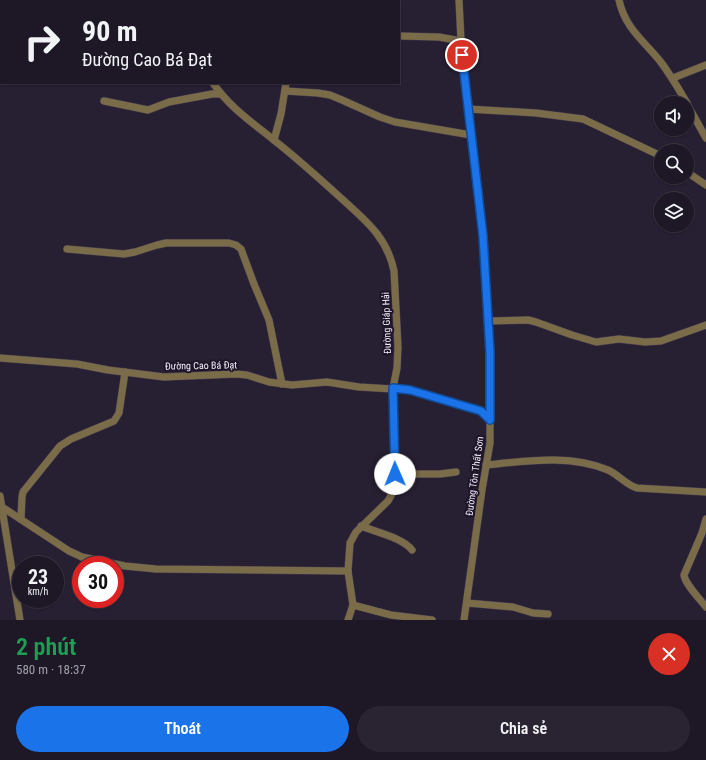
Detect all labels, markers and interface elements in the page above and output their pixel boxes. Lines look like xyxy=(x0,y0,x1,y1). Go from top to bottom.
text: 90 m xyxy=(82,15,138,48)
icon: right xyxy=(16,16,68,68)
pin xyxy=(445,38,479,72)
icon: arrive xyxy=(451,44,473,66)
text: Đường Cao Bá Đạt xyxy=(82,49,212,70)
map controls xyxy=(654,96,694,232)
button: sound xyxy=(654,96,694,136)
button: search xyxy=(654,144,694,184)
button: layers xyxy=(654,192,694,232)
street label: Đường Giáp Hải xyxy=(380,292,393,354)
street label: Đường Cao Bá Đạt xyxy=(165,359,237,373)
street label: Đường Tôn Thất Sơn xyxy=(462,435,486,516)
position arrow xyxy=(374,453,416,495)
speed limit sign: 30 xyxy=(72,556,124,608)
text: 23 xyxy=(28,565,48,589)
text: km/h xyxy=(28,586,48,597)
text: 2 phút xyxy=(16,633,76,661)
button: close xyxy=(648,633,690,675)
text: 580 m · 18:37 xyxy=(16,662,86,677)
button: Thoát xyxy=(16,706,349,752)
button: Chia sẻ xyxy=(357,706,690,752)

